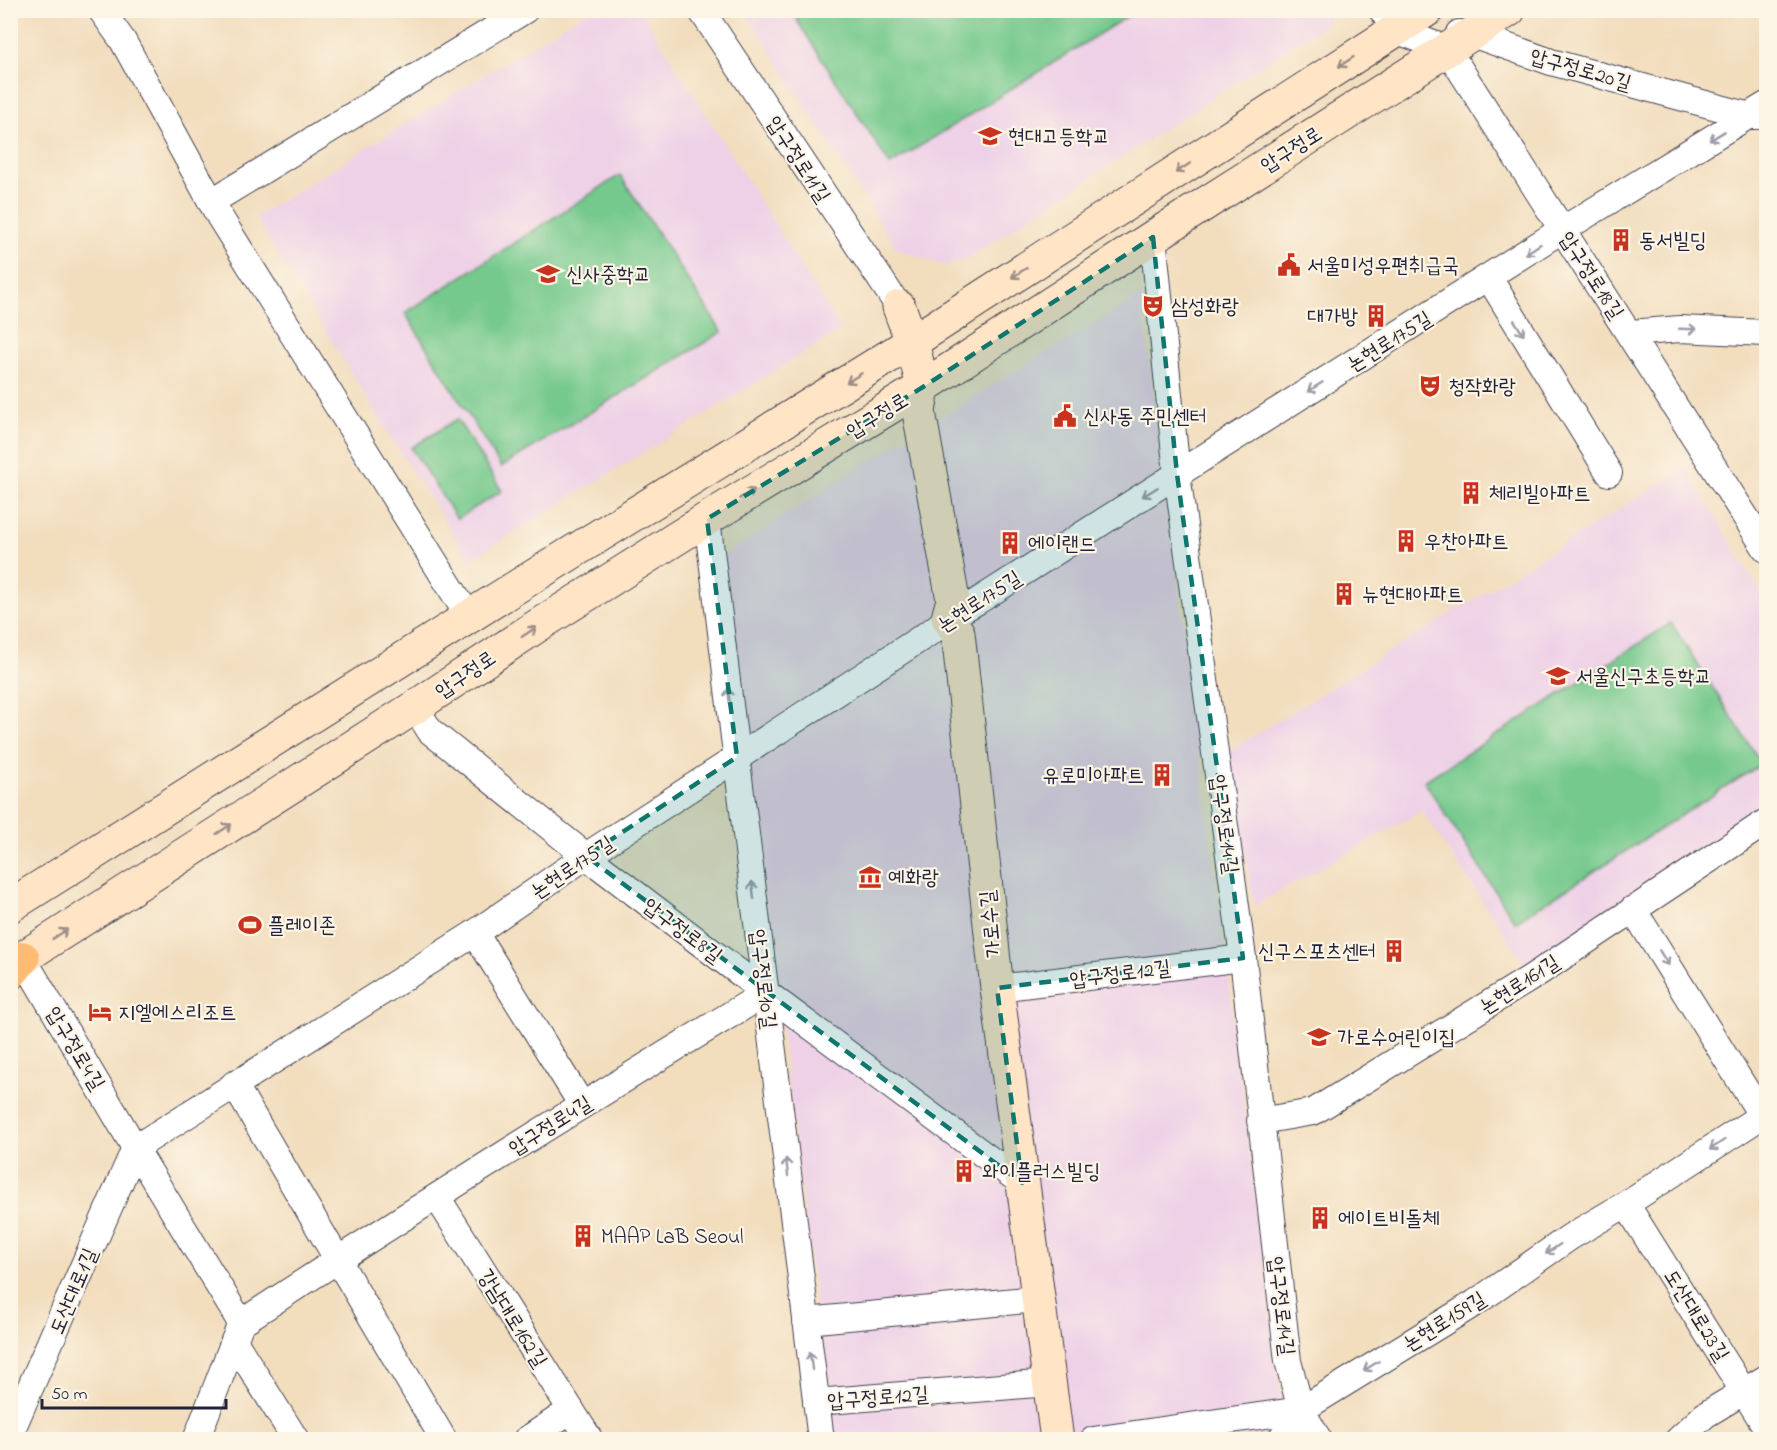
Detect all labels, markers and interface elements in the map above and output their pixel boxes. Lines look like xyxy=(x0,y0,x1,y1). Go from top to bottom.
street label: 압구정로20길 xyxy=(1526,42,1635,100)
one-way arrow xyxy=(1338,56,1355,68)
street label: 압구정로11길 xyxy=(758,111,837,209)
street label: 압구정로 xyxy=(1255,120,1329,181)
school or university icon: 현대고등학교 xyxy=(977,123,1003,149)
place label: 현대고등학교 xyxy=(1008,123,1109,153)
one-way arrow xyxy=(1709,131,1726,143)
one-way arrow xyxy=(1174,161,1191,174)
street label: 압구정로18길 xyxy=(1551,226,1630,326)
building icon: 동서빌딩 xyxy=(1608,227,1634,253)
place label: 동서빌딩 xyxy=(1639,227,1707,257)
one-way arrow xyxy=(1525,243,1541,255)
public building icon: 서울미성우편취급국 xyxy=(1276,252,1302,278)
place label: 서울미성우편취급국 xyxy=(1307,252,1459,282)
school or university icon: 신사중학교 xyxy=(535,261,561,287)
place label: 신사중학교 xyxy=(566,261,651,291)
one-way arrow xyxy=(1011,268,1028,280)
theatre icon: 삼성화랑 xyxy=(1140,293,1166,319)
place label: 삼성화랑 xyxy=(1171,293,1239,323)
place label: 대가방 xyxy=(1307,303,1358,333)
building icon: 대가방 xyxy=(1363,303,1389,329)
street label: 논현로175길 xyxy=(1342,305,1438,381)
one-way arrow xyxy=(1513,319,1526,336)
one-way arrow xyxy=(1678,324,1698,335)
one-way arrow xyxy=(846,372,863,385)
theatre icon: 청작화랑 xyxy=(1417,373,1443,399)
place label: 청작화랑 xyxy=(1448,373,1516,403)
one-way arrow xyxy=(1307,382,1324,394)
street label: 압구정로 xyxy=(841,386,915,447)
public building icon: 신사동 주민센터 xyxy=(1052,403,1078,429)
place label: 신사동 주민센터 xyxy=(1083,403,1207,433)
building icon: 체리빌아파트 xyxy=(1458,480,1484,506)
place label: 체리빌아파트 xyxy=(1489,480,1590,510)
one-way arrow xyxy=(1142,486,1159,498)
one-way arrow xyxy=(738,488,755,500)
building icon: 우찬아파트 xyxy=(1393,528,1419,554)
place label: 우찬아파트 xyxy=(1424,528,1509,558)
building icon: 에이랜드 xyxy=(997,530,1023,556)
place label: 에이랜드 xyxy=(1028,530,1096,560)
street label: 논현로175길 xyxy=(932,564,1028,641)
building icon: 뉴현대아파트 xyxy=(1331,581,1357,607)
place label: 뉴현대아파트 xyxy=(1362,581,1463,611)
one-way arrow xyxy=(520,625,537,638)
street label: 압구정로 xyxy=(430,644,503,707)
school or university icon: 서울신구초등학교 xyxy=(1545,663,1571,689)
place label: 서울신구초등학교 xyxy=(1576,663,1711,693)
one-way arrow xyxy=(723,687,734,707)
place label: 유로미아파트 xyxy=(1043,762,1144,792)
building icon: 유로미아파트 xyxy=(1149,762,1175,788)
street label: 압구정로14길 xyxy=(1201,773,1245,876)
one-way arrow xyxy=(215,823,232,835)
street label: 논현로175길 xyxy=(525,830,621,908)
museum icon: 예화랑 xyxy=(857,864,883,890)
place label: 예화랑 xyxy=(888,864,939,894)
one-way arrow xyxy=(747,881,758,901)
street label: 가로수길 xyxy=(974,889,1010,959)
street label: 압구정로8길 xyxy=(636,892,728,971)
sports icon: 플레이존 xyxy=(237,912,263,938)
place label: 플레이존 xyxy=(268,912,336,942)
one-way arrow xyxy=(51,928,67,940)
street label: 압구정로10길 xyxy=(741,928,783,1031)
place label: 신구스포츠센터 xyxy=(1258,938,1376,968)
building icon: 신구스포츠센터 xyxy=(1381,938,1407,964)
street label: 논현로161길 xyxy=(1474,948,1566,1023)
one-way arrow xyxy=(1659,949,1671,966)
street label: 압구정로12길 xyxy=(1068,954,1173,996)
hotel icon: 지엘에스리조트 xyxy=(87,999,113,1025)
place label: 지엘에스리조트 xyxy=(118,999,236,1029)
street label: 압구정로4길 xyxy=(37,1001,111,1097)
school or university icon: 가로수어린이집 xyxy=(1306,1024,1332,1050)
place label: 가로수어린이집 xyxy=(1337,1024,1455,1054)
street label: 압구정로4길 xyxy=(504,1089,599,1164)
one-way arrow xyxy=(1709,1138,1726,1151)
one-way arrow xyxy=(781,1158,792,1177)
building icon: 와이플러스빌딩 xyxy=(951,1158,977,1184)
place label: 와이플러스빌딩 xyxy=(982,1158,1100,1188)
building icon: 에이트비돌체 xyxy=(1307,1205,1333,1231)
place label: 에이트비돌체 xyxy=(1338,1205,1439,1235)
building icon: MAAP LaB Seoul xyxy=(570,1223,596,1249)
place label: MAAP LaB Seoul xyxy=(601,1223,744,1253)
one-way arrow xyxy=(1545,1243,1562,1255)
street label: 도산대로1길 xyxy=(43,1244,106,1340)
street label: 압구정로14길 xyxy=(1259,1255,1301,1358)
street label: 강남대로162길 xyxy=(469,1264,553,1374)
street label: 도산대로23길 xyxy=(1655,1264,1736,1368)
street label: 논현로159길 xyxy=(1398,1285,1492,1360)
one-way arrow xyxy=(805,1351,816,1371)
one-way arrow xyxy=(1363,1360,1380,1373)
scale bar xyxy=(42,1372,226,1410)
street label: 압구정로12길 xyxy=(826,1380,930,1418)
text: 50 m xyxy=(51,1382,88,1408)

